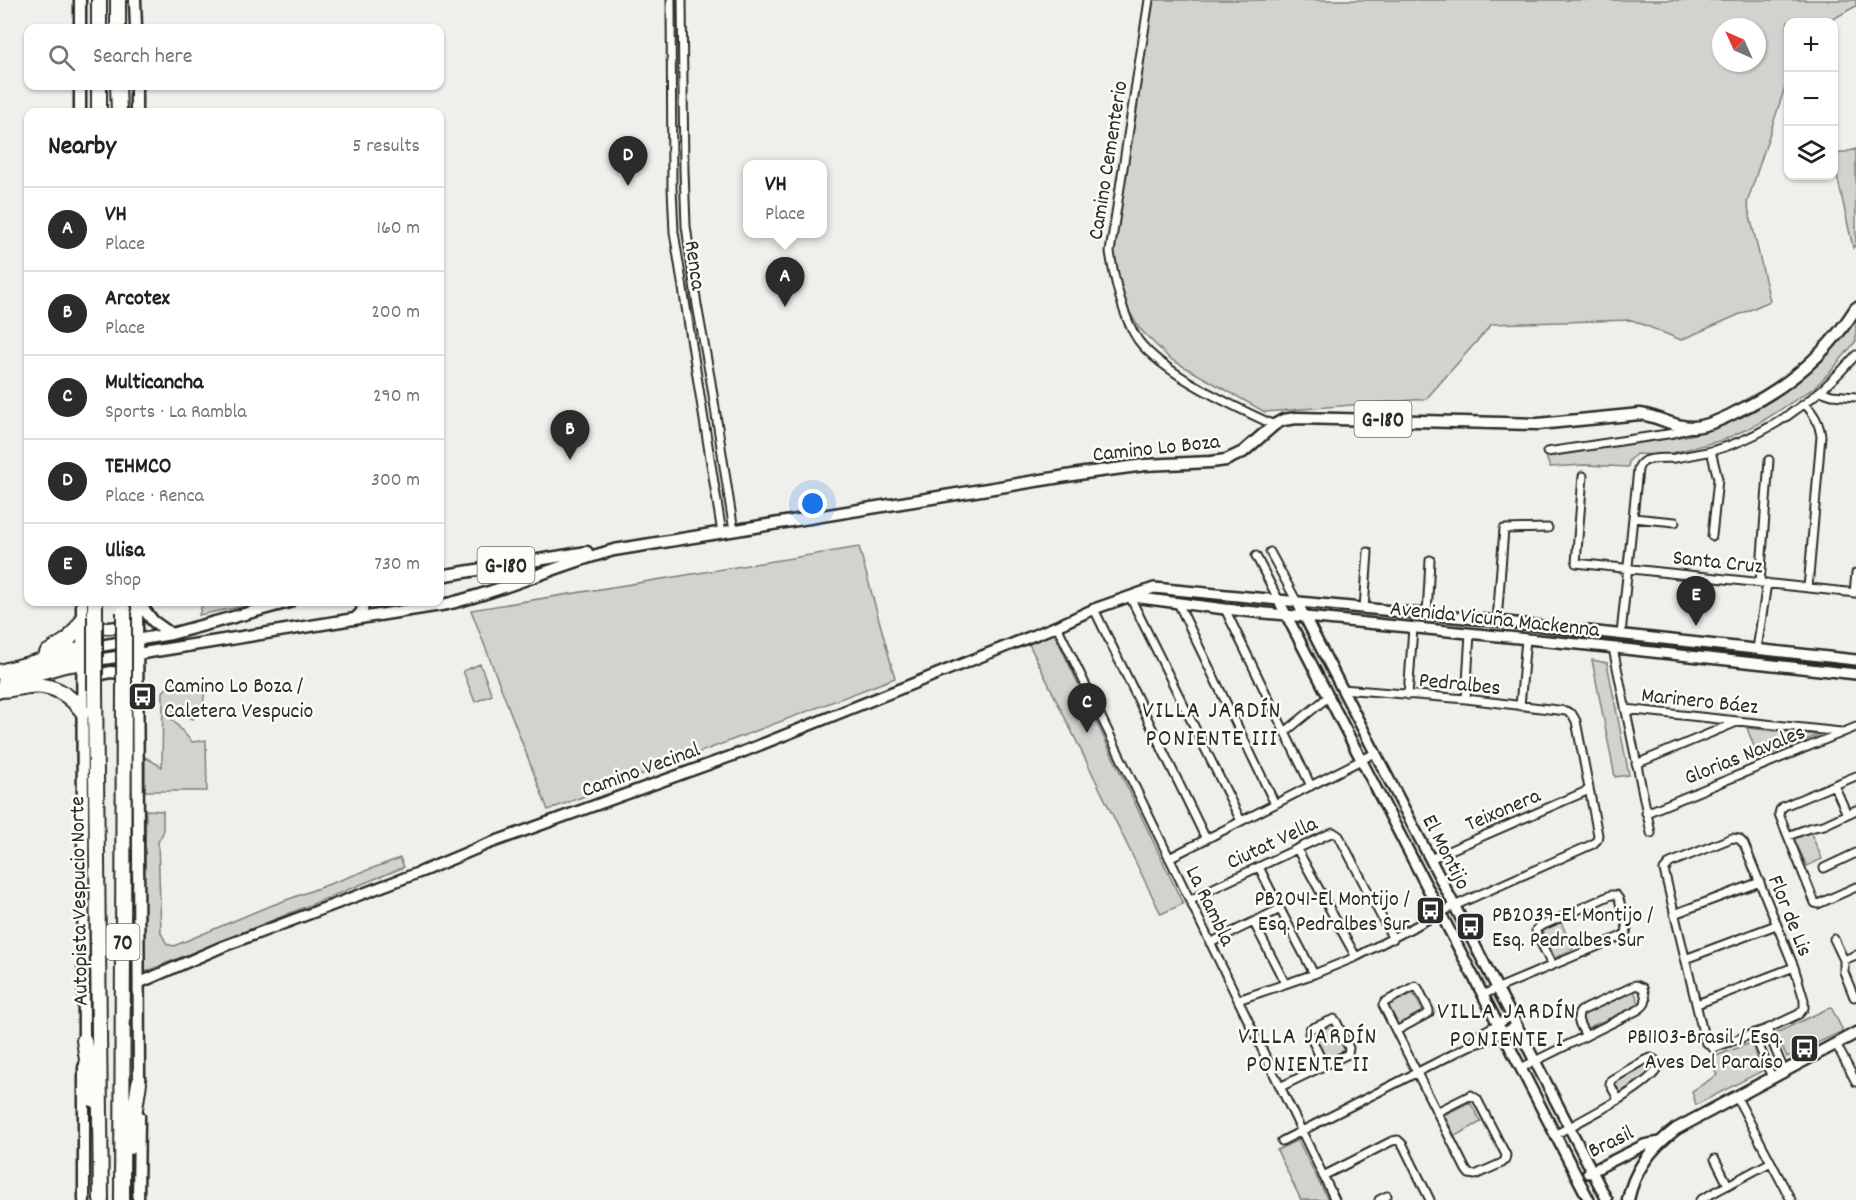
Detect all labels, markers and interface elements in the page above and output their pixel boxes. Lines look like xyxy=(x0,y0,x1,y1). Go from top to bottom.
north arrow xyxy=(1712,18,1766,72)
map controls xyxy=(1784,18,1838,180)
button: + xyxy=(1784,18,1838,72)
search box xyxy=(24,24,444,90)
icon: search xyxy=(45,41,78,74)
text: Search here xyxy=(93,42,192,73)
button: − xyxy=(1784,72,1838,126)
street label: Camino Cementerio xyxy=(1082,79,1137,242)
button: layers xyxy=(1784,126,1838,180)
text: Nearby xyxy=(48,129,116,166)
text: 5 results xyxy=(352,133,420,161)
pin: D xyxy=(608,136,648,186)
popup xyxy=(743,160,827,238)
text: VH xyxy=(765,170,787,201)
text: VH xyxy=(105,200,127,231)
text: Place xyxy=(765,201,805,229)
text: A xyxy=(62,215,73,243)
text: 160 m xyxy=(377,215,420,243)
text: Place xyxy=(105,231,145,259)
street label: Renca xyxy=(675,239,712,293)
pin: A xyxy=(766,258,804,307)
text: Arcotex xyxy=(105,284,170,315)
text: B xyxy=(63,299,72,327)
text: 200 m xyxy=(371,299,420,327)
text: Place xyxy=(105,315,145,343)
text: Multicancha xyxy=(105,368,203,399)
text: C xyxy=(63,383,72,411)
text: 290 m xyxy=(373,383,420,411)
text: Sports · La Rambla xyxy=(105,399,247,427)
road number: G-180 xyxy=(1354,401,1412,437)
pin: B xyxy=(550,410,590,460)
street label: Camino Lo Boza xyxy=(1091,427,1222,472)
text: TEHMCO xyxy=(105,452,171,483)
text: D xyxy=(62,467,73,495)
text: 300 m xyxy=(371,467,420,495)
text: Place · Renca xyxy=(105,483,204,511)
your location xyxy=(798,489,827,518)
text: Ulisa xyxy=(105,536,144,567)
street label: Santa Cruz xyxy=(1671,543,1765,584)
road number: G-180 xyxy=(478,547,534,583)
text: E xyxy=(63,551,72,579)
text: 730 m xyxy=(374,551,420,579)
text: Shop xyxy=(105,567,141,595)
pin: E xyxy=(1676,576,1716,626)
street label: Avenida Vicuña Mackenna xyxy=(1388,594,1602,647)
street label: Pedralbes xyxy=(1417,666,1502,705)
place label: Camino Lo Boza / Caletera Vespucio xyxy=(164,672,313,728)
bus stop icon: Camino Lo Boza / Caletera Vespucio xyxy=(127,681,159,713)
street label: Marinero Báez xyxy=(1639,681,1760,724)
pin: C xyxy=(1068,684,1106,733)
district label: VILLA JARDÍN PONIENTE III xyxy=(1142,695,1282,757)
street label: Glorias Navales xyxy=(1680,718,1810,795)
street label: Camino Vecinal xyxy=(578,735,705,807)
street label: Teixonera xyxy=(1461,781,1546,841)
street label: Autopista Vespucio Norte xyxy=(63,796,98,1006)
street label: Ciutat Vella xyxy=(1222,809,1324,879)
street label: El Montijo xyxy=(1413,810,1477,896)
street label: La Rambla xyxy=(1176,861,1242,952)
street label: Flor de Lis xyxy=(1758,871,1819,962)
place label: PB2041-El Montijo / Esq. Pedralbes Sur xyxy=(1254,885,1411,941)
bus stop icon: PB2041-El Montijo / Esq. Pedralbes Sur xyxy=(1415,894,1447,926)
place label: PB2039-El Montijo / Esq. Pedralbes Sur xyxy=(1492,901,1654,957)
bus stop icon: PB2039-El Montijo / Esq. Pedralbes Sur xyxy=(1455,910,1487,942)
road number: 70 xyxy=(106,924,140,960)
district label: VILLA JARDÍN PONIENTE I xyxy=(1437,996,1577,1058)
district label: VILLA JARDÍN PONIENTE II xyxy=(1238,1021,1378,1083)
place label: PB1103-Brasil / Esq. Aves Del Paraíso xyxy=(1627,1023,1783,1079)
bus stop icon: PB1103-Brasil / Esq. Aves Del Paraíso xyxy=(1788,1032,1820,1064)
street label: Brasil xyxy=(1583,1119,1640,1167)

